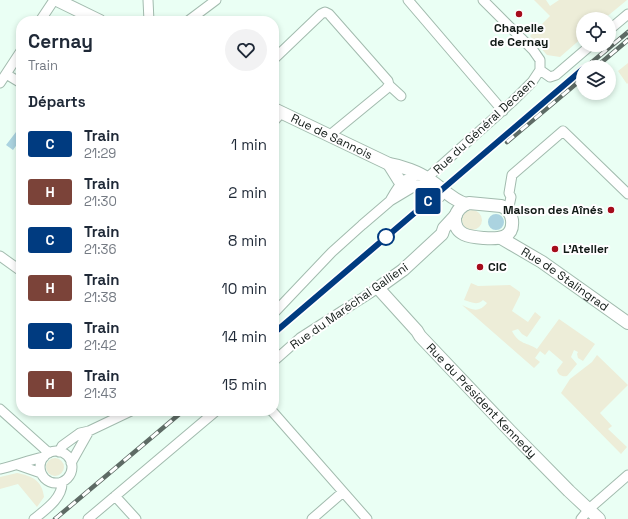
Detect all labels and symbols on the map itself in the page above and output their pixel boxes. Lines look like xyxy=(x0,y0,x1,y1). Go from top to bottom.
marker: Chapelle de Cernay xyxy=(514,9,524,19)
place label: Chapelle de Cernay xyxy=(490,20,548,50)
street label: Rue du Général Decaen xyxy=(430,75,538,177)
street label: Rue de Sannois xyxy=(288,110,375,163)
line badge: C xyxy=(415,188,441,214)
place label: Maison des Aînés xyxy=(503,202,603,218)
marker: Maison des Aînés xyxy=(606,205,616,215)
unlabelled marker xyxy=(377,228,395,246)
place label: L'Atelier xyxy=(563,241,609,257)
street label: Rue de Stalingrad xyxy=(518,244,612,315)
marker: L'Atelier xyxy=(550,244,560,254)
street label: Rue du Maréchal Gallieni xyxy=(287,259,411,353)
place label: CIC xyxy=(488,259,507,275)
marker: CIC xyxy=(475,262,485,272)
street label: Rue du Président Kennedy xyxy=(423,340,540,461)

